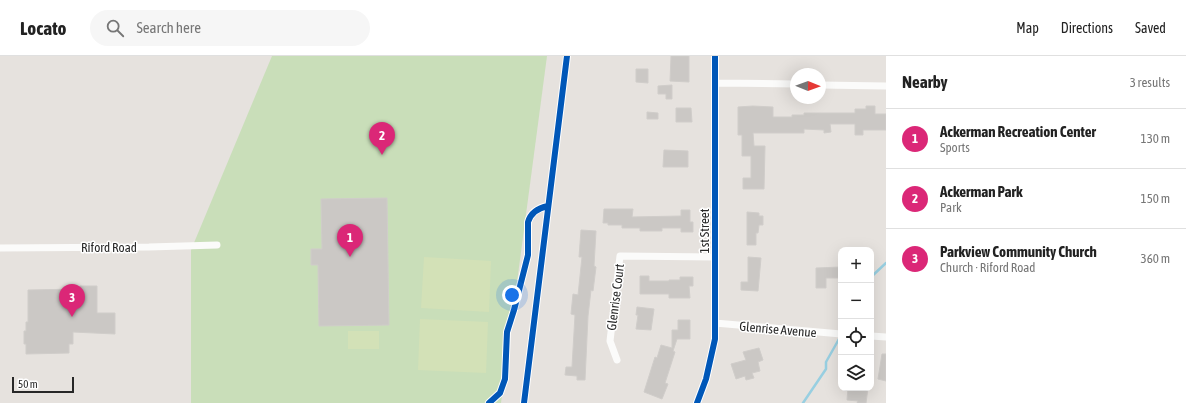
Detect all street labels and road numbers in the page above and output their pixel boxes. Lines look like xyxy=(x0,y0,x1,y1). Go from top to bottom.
street label: 1st Street xyxy=(697,208,712,253)
street label: Riford Road xyxy=(81,240,137,255)
street label: Glenrise Court xyxy=(604,263,627,331)
street label: Glenrise Avenue xyxy=(739,319,817,340)

